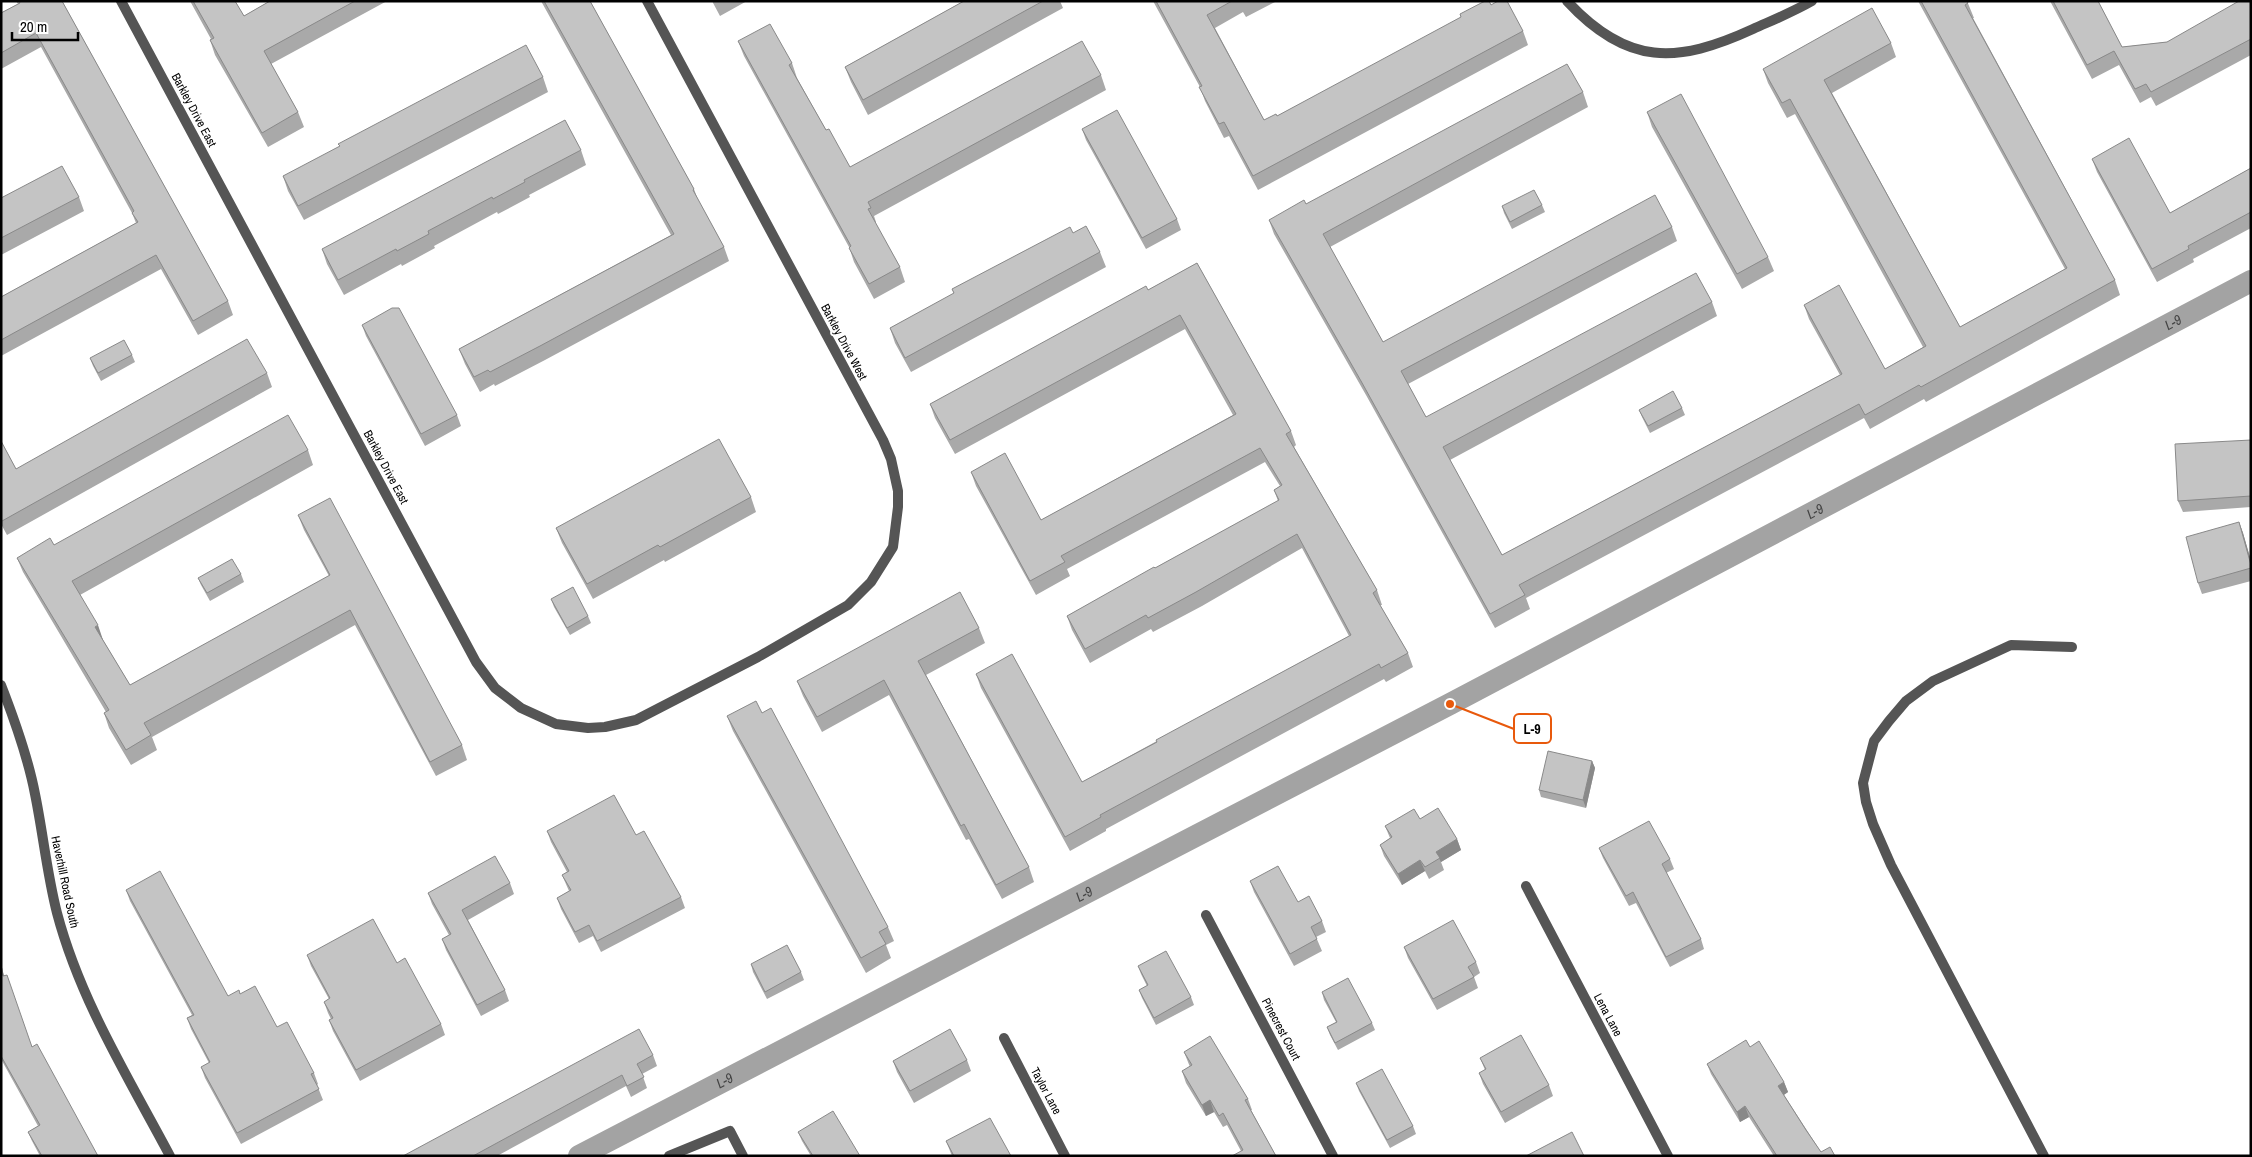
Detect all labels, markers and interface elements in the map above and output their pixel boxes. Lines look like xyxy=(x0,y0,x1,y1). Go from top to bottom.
scale bar xyxy=(12,10,79,42)
text: 20 m xyxy=(20,16,47,37)
street label: Barkley Drive East xyxy=(168,70,220,150)
street label: Barkley Drive West xyxy=(817,301,871,383)
water label: L-9 xyxy=(2162,310,2185,334)
street label: Barkley Drive East xyxy=(360,427,412,507)
water label: L-9 xyxy=(1803,499,1827,523)
callout: L-9 xyxy=(1514,714,1551,743)
text: L-9 xyxy=(1523,720,1541,738)
street label: Haverhill Road South xyxy=(47,835,83,929)
water label: L-9 xyxy=(1073,882,1096,906)
street label: Lena Lane xyxy=(1590,991,1626,1039)
street label: Pinecrest Court xyxy=(1258,995,1304,1063)
street label: Taylor Lane xyxy=(1027,1065,1065,1117)
water label: L-9 xyxy=(713,1068,737,1092)

